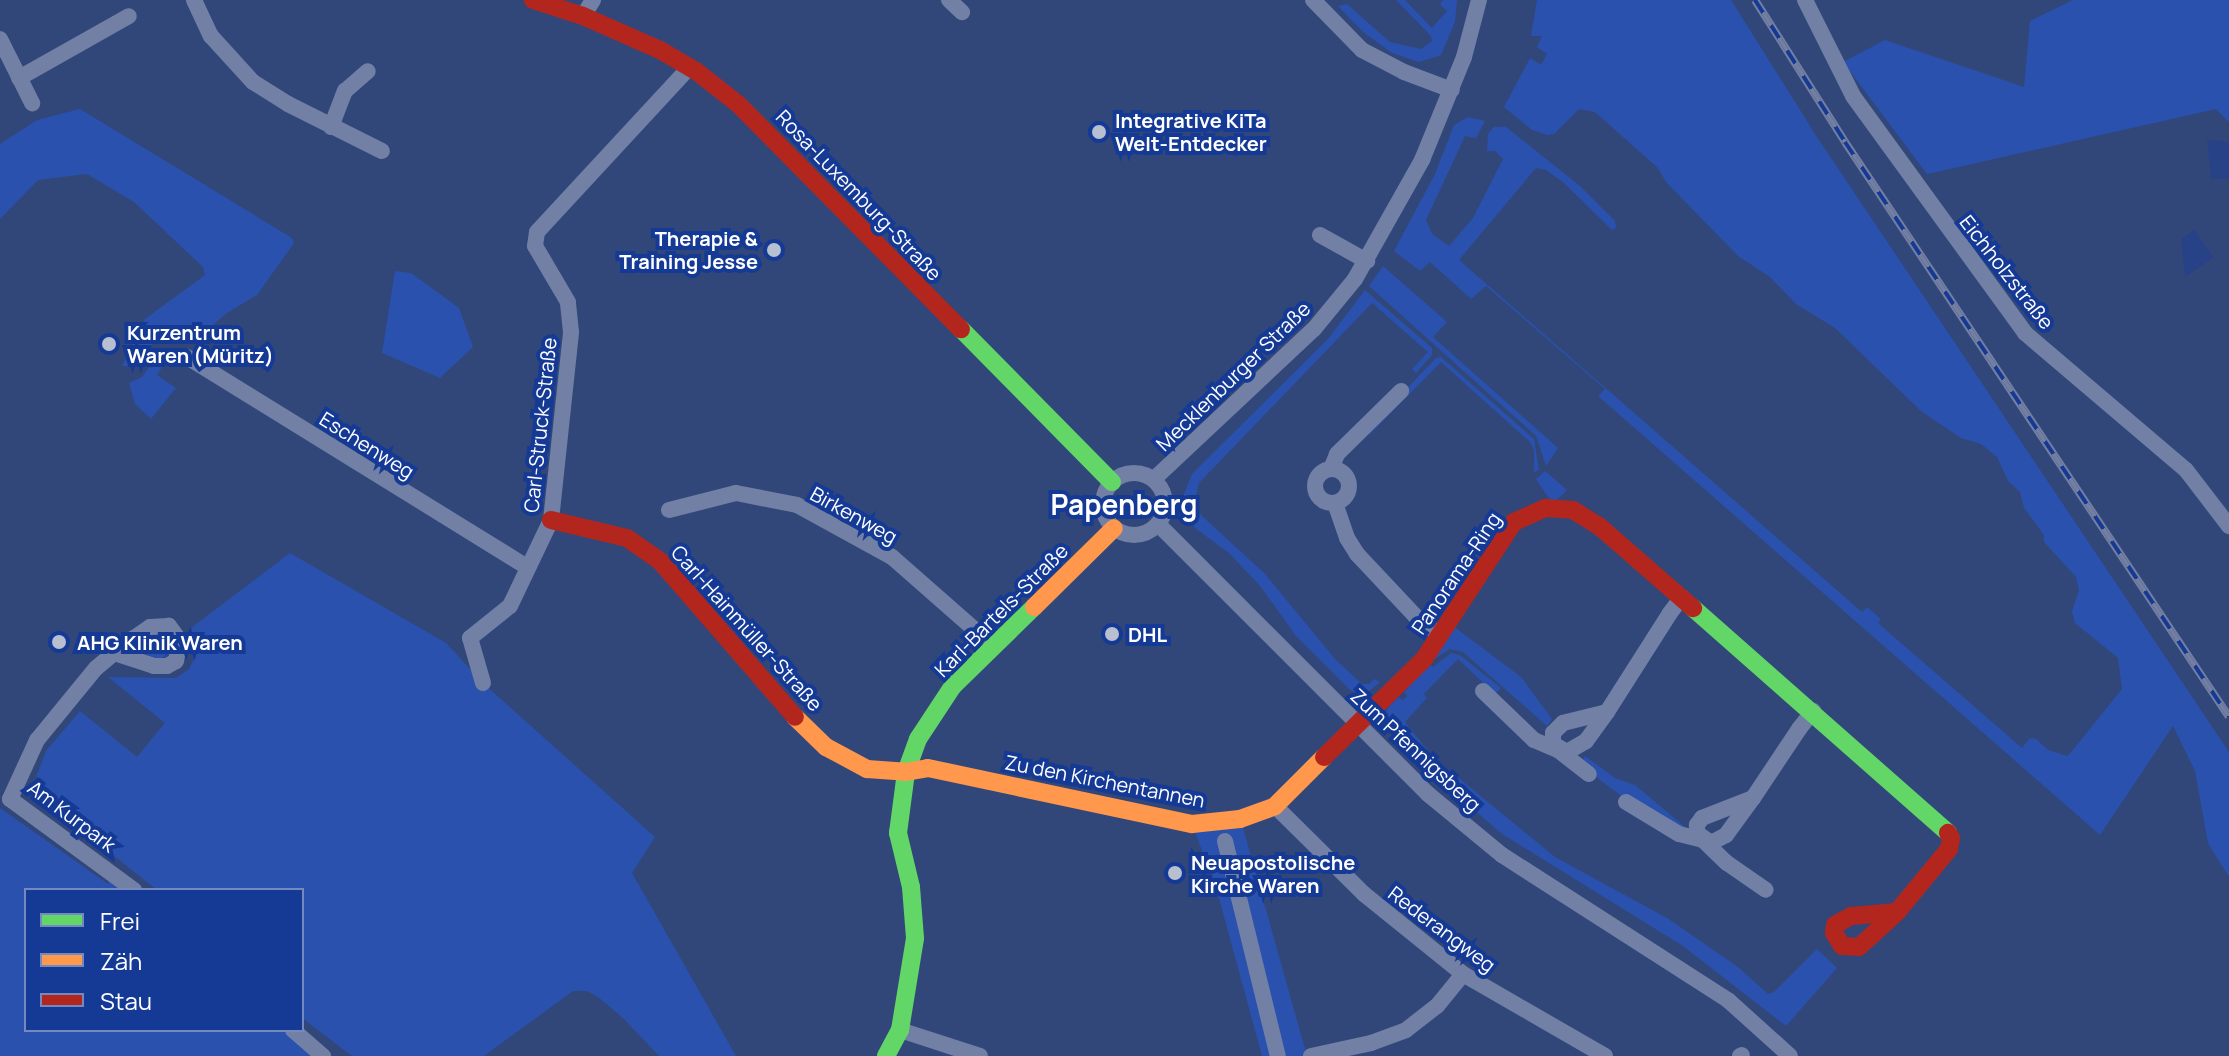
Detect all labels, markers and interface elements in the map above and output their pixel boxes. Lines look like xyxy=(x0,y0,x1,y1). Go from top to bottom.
street label: Rosa-Luxemburg-Straße xyxy=(771,105,947,285)
place label: Integrative KiTa Welt-Entdecker xyxy=(1115,108,1267,155)
marker: Integrative KiTa Welt-Entdecker xyxy=(1090,123,1108,141)
street label: Eichholzstraße xyxy=(1955,210,2059,334)
place label: Therapie & Training Jesse xyxy=(619,226,758,273)
marker: Therapie & Training Jesse xyxy=(765,241,783,259)
street label: Mecklenburger Straße xyxy=(1151,296,1315,456)
place label: Kurzentrum Waren (Müritz) xyxy=(127,320,274,367)
marker: Kurzentrum Waren (Müritz) xyxy=(98,333,120,355)
street label: Carl-Struck-Straße xyxy=(519,336,561,514)
street label: Eschenweg xyxy=(315,407,419,483)
street label: Birkenweg xyxy=(806,481,902,549)
district label: Papenberg xyxy=(1051,487,1197,521)
street label: Panorama-Ring xyxy=(1406,508,1506,638)
street label: Karl-Bartels-Straße xyxy=(929,538,1073,682)
street label: Carl-Hainmüller-Straße xyxy=(666,540,828,716)
place label: DHL xyxy=(1128,622,1167,646)
marker: DHL xyxy=(1103,625,1121,643)
place label: AHG Klinik Waren xyxy=(77,630,243,654)
marker: AHG Klinik Waren xyxy=(48,631,70,653)
street label: Zum Pfennigsberg xyxy=(1346,684,1486,816)
street label: Zu den Kirchentannen xyxy=(1003,750,1207,812)
street label: Am Kurpark xyxy=(23,775,121,857)
place label: Neuapostolische Kirche Waren xyxy=(1191,850,1355,897)
marker: Neuapostolische Kirche Waren xyxy=(1166,864,1184,882)
street label: Rederangweg xyxy=(1384,881,1500,977)
legend xyxy=(24,888,304,1032)
text: Frei xyxy=(100,904,140,937)
text: Zäh xyxy=(100,944,142,977)
text: Stau xyxy=(100,984,152,1017)

